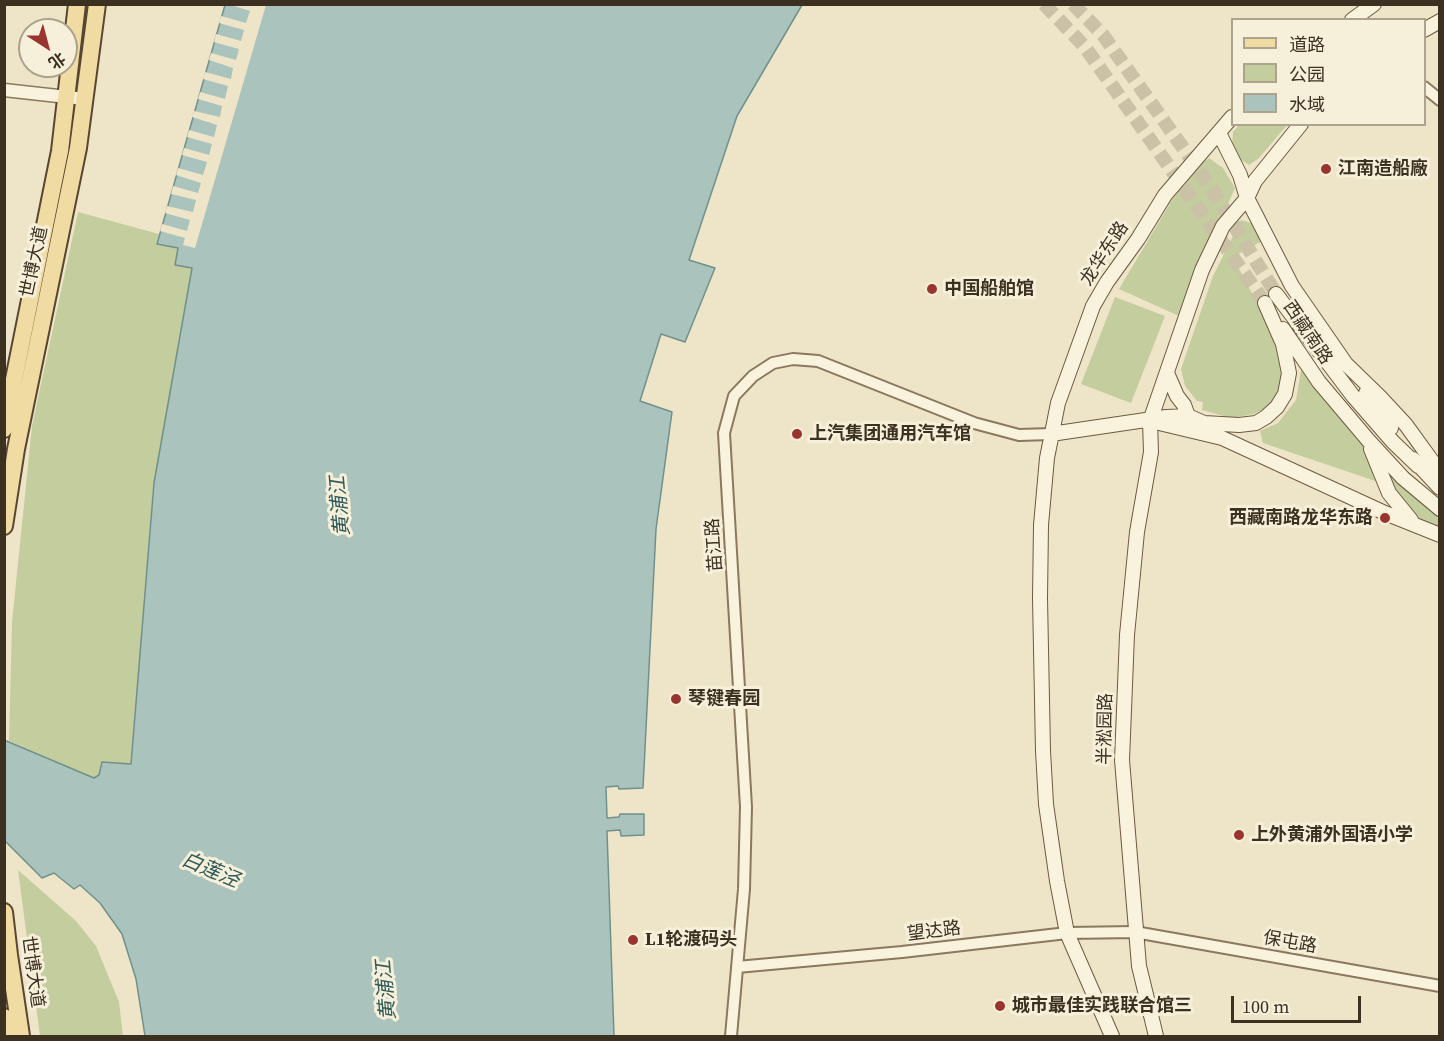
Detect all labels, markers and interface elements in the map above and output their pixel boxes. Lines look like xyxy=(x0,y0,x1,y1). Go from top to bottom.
north arrow xyxy=(18,18,78,78)
legend xyxy=(1231,18,1426,126)
text: 道路 xyxy=(1289,32,1325,57)
text: 北 xyxy=(44,47,70,75)
text: 公园 xyxy=(1289,62,1325,87)
text: 水域 xyxy=(1289,92,1325,117)
place label: 江南造船廠 xyxy=(1338,158,1428,180)
marker: 江南造船廠 xyxy=(1319,162,1333,176)
street label: 龙华东路 xyxy=(1076,218,1134,290)
street label: 世博大道 xyxy=(17,225,53,299)
place label: 中国船舶馆 xyxy=(944,278,1034,300)
marker: 中国船舶馆 xyxy=(925,282,939,296)
street label: 西藏南路 xyxy=(1278,297,1336,369)
place label: 上汽集团通用汽车馆 xyxy=(809,423,971,445)
marker: 上汽集团通用汽车馆 xyxy=(790,427,804,441)
water label: 黄浦江 xyxy=(326,475,356,537)
place label: 西藏南路龙华东路 xyxy=(1229,507,1373,529)
marker: 西藏南路龙华东路 xyxy=(1378,511,1392,525)
street label: 苗江路 xyxy=(702,517,728,573)
place label: 琴键春园 xyxy=(688,688,760,710)
marker: 琴键春园 xyxy=(669,692,683,706)
street label: 半淞园路 xyxy=(1095,693,1117,765)
place label: 上外黄浦外国语小学 xyxy=(1251,824,1413,846)
marker: 上外黄浦外国语小学 xyxy=(1232,828,1246,842)
water label: 白莲泾 xyxy=(178,848,242,894)
street label: 望达路 xyxy=(906,918,962,946)
street label: 保屯路 xyxy=(1262,928,1318,958)
place label: L1轮渡码头 xyxy=(645,929,737,951)
marker: L1轮渡码头 xyxy=(626,933,640,947)
street label: 世博大道 xyxy=(16,935,48,1009)
water label: 黄浦江 xyxy=(372,959,402,1021)
scale bar xyxy=(1234,984,1364,1022)
text: 100 m xyxy=(1242,994,1289,1019)
place label: 城市最佳实践联合馆三 xyxy=(1012,995,1192,1017)
marker: 城市最佳实践联合馆三 xyxy=(993,999,1007,1013)

